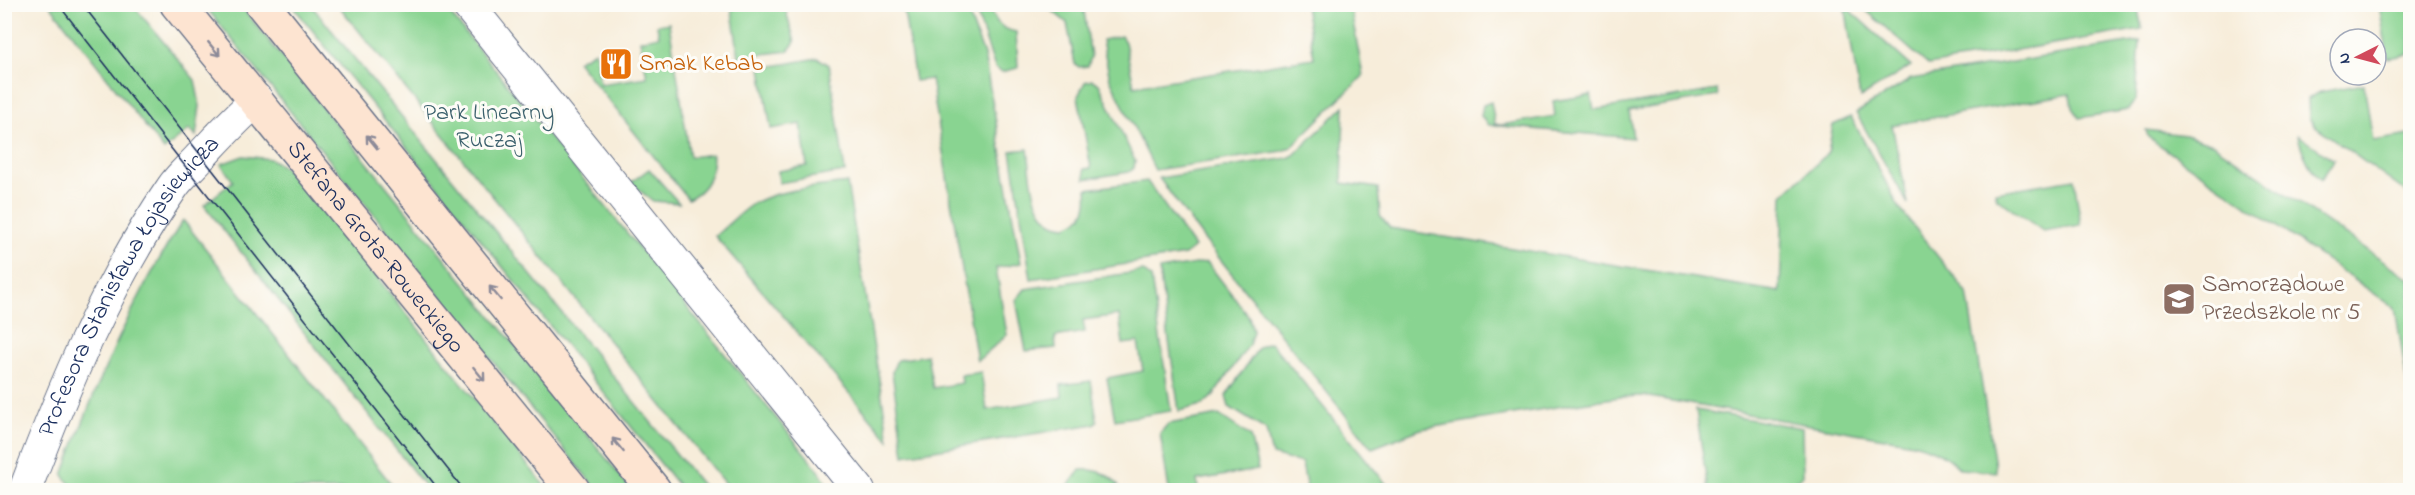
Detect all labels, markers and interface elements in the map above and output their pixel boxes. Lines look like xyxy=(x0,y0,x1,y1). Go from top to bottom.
north arrow xyxy=(2328,27,2388,87)
one-way arrow xyxy=(208,41,221,57)
restaurant icon: Smak Kebab xyxy=(598,46,634,82)
place label: Smak Kebab xyxy=(639,47,764,82)
text: N xyxy=(2333,52,2358,65)
park label: Park Linearny Ruczaj xyxy=(424,96,554,159)
street label: Profesora Stanisława Łojasiewicza xyxy=(30,128,229,442)
street label: Stefana Grota-Roweckiego xyxy=(278,133,473,362)
one-way arrow xyxy=(366,134,379,150)
place label: Samorządowe Przedszkole nr 5 xyxy=(2202,268,2361,331)
school or university icon: Samorządowe Przedszkole nr 5 xyxy=(2161,281,2197,317)
one-way arrow xyxy=(488,286,502,301)
one-way arrow xyxy=(472,366,485,382)
one-way arrow xyxy=(611,437,624,453)

